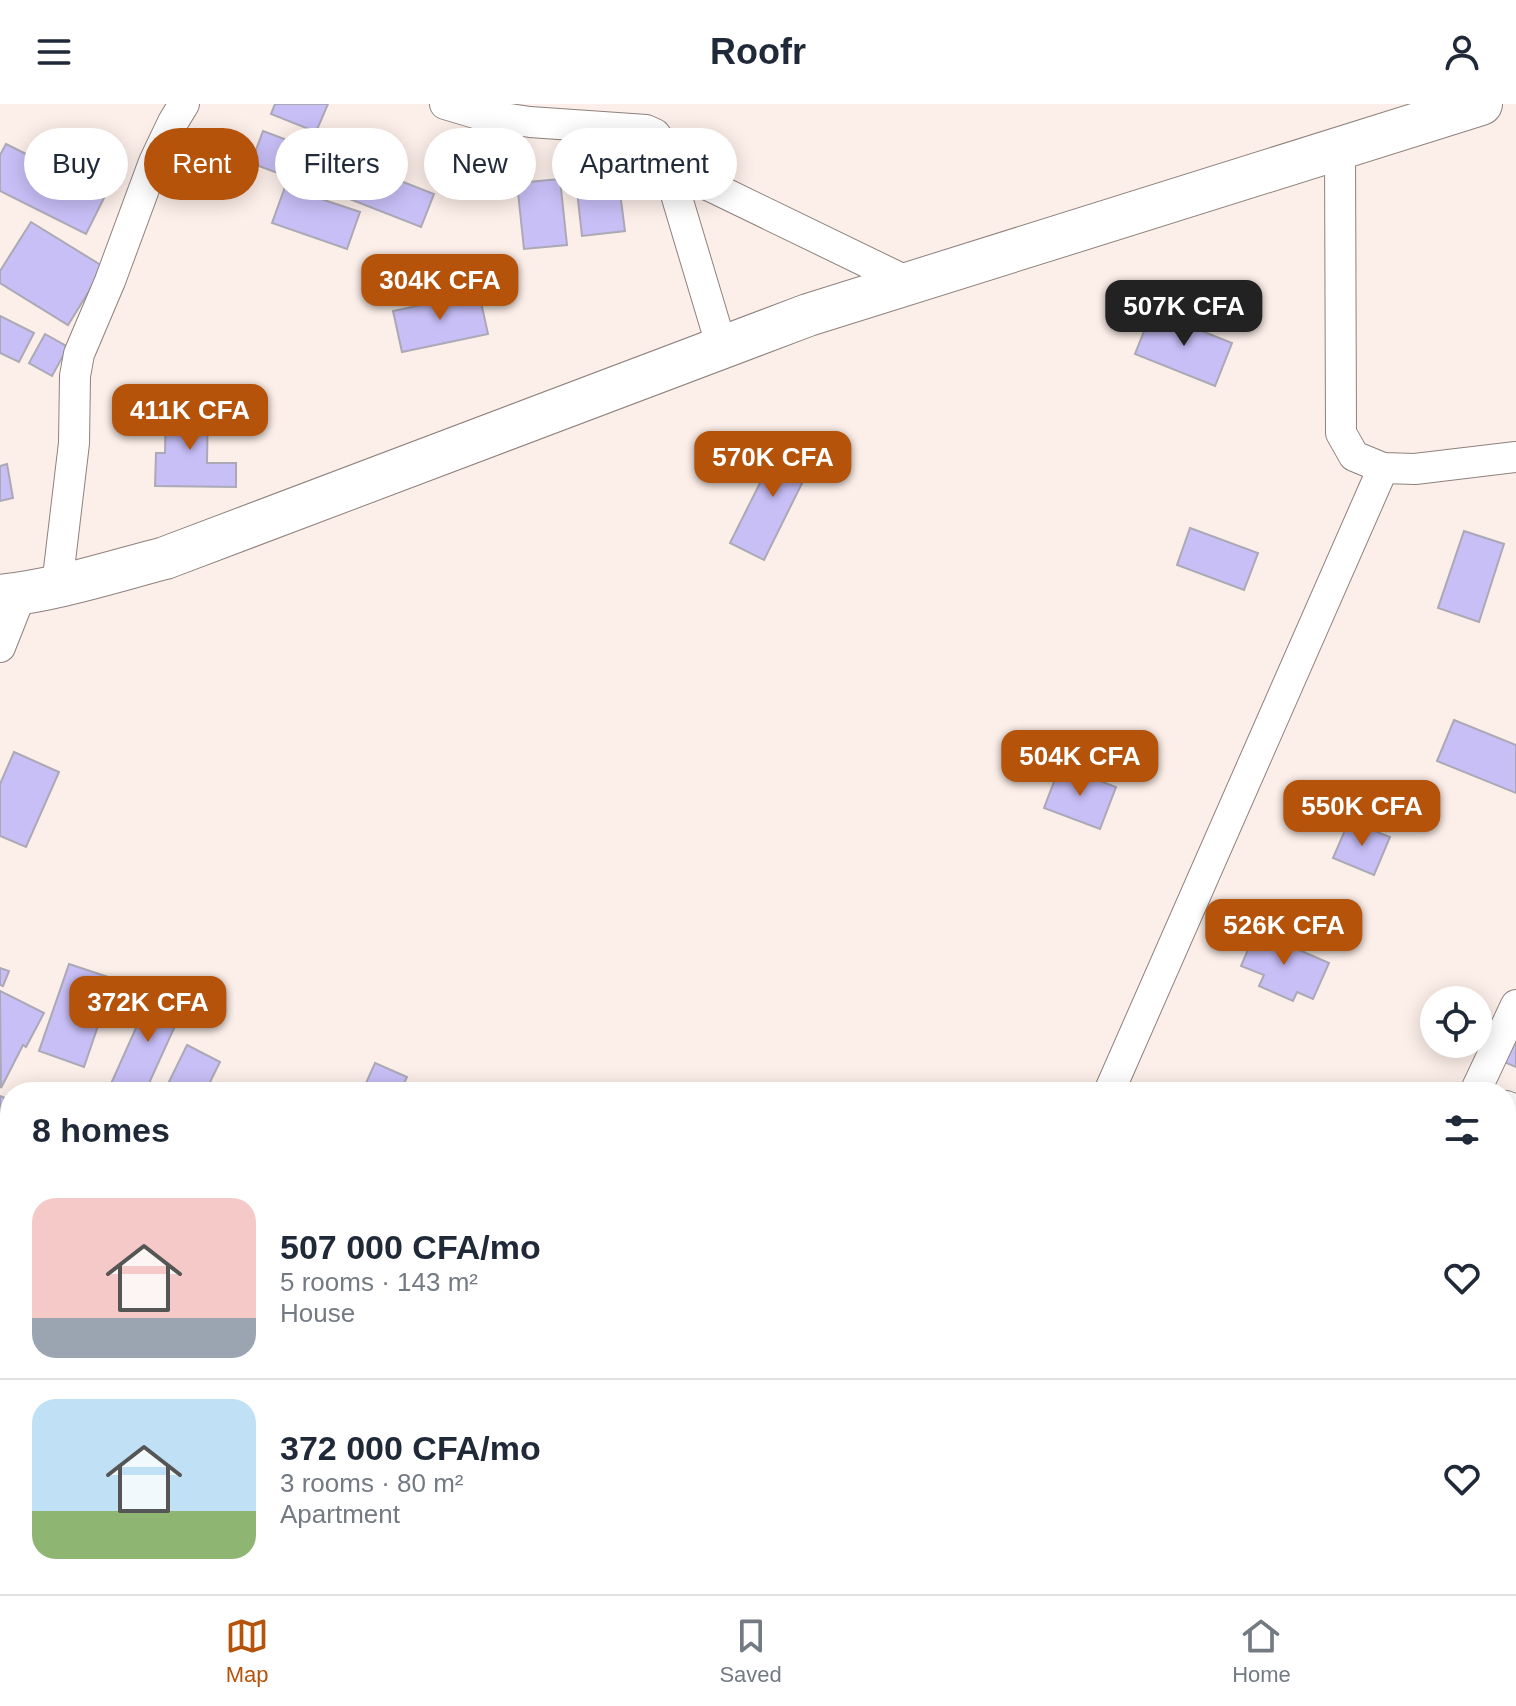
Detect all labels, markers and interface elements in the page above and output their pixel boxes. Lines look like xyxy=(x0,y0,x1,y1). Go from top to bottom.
icon: menu xyxy=(32,30,76,74)
icon: person xyxy=(1440,30,1484,74)
text: Roofr xyxy=(710,31,806,72)
chip: Buy xyxy=(24,128,128,200)
chip: Rent xyxy=(144,128,259,200)
chip: Filters xyxy=(275,128,408,200)
chip: New xyxy=(424,128,536,200)
chip: Apartment xyxy=(552,128,737,200)
pin: 304K CFA xyxy=(357,254,523,322)
text: 304K CFA xyxy=(379,265,501,295)
pin: 507K CFA xyxy=(1101,280,1267,348)
text: 507K CFA xyxy=(1123,291,1245,321)
pin: 411K CFA xyxy=(107,384,273,452)
text: 411K CFA xyxy=(130,395,250,425)
pin: 570K CFA xyxy=(690,431,856,499)
text: 570K CFA xyxy=(712,442,834,472)
pin: 504K CFA xyxy=(997,730,1163,798)
text: 504K CFA xyxy=(1019,741,1141,771)
pin: 550K CFA xyxy=(1279,780,1445,848)
text: 550K CFA xyxy=(1301,791,1423,821)
pin: 526K CFA xyxy=(1201,899,1367,967)
text: 526K CFA xyxy=(1223,910,1345,940)
pin: 372K CFA xyxy=(65,976,231,1044)
map controls xyxy=(1420,986,1492,1058)
button: locate xyxy=(1420,986,1492,1058)
text: 372K CFA xyxy=(87,987,209,1017)
icon: filters xyxy=(1440,1108,1484,1152)
text: 8 homes xyxy=(32,1111,170,1149)
text: 507 000 CFA/mo xyxy=(280,1228,541,1266)
icon: home xyxy=(96,1230,192,1326)
icon: heart xyxy=(1440,1256,1484,1300)
text: 5 rooms · 143 m² xyxy=(280,1267,478,1297)
text: House xyxy=(280,1298,355,1328)
text: 372 000 CFA/mo xyxy=(280,1429,541,1467)
icon: home xyxy=(96,1431,192,1527)
icon: heart xyxy=(1440,1457,1484,1501)
text: 3 rooms · 80 m² xyxy=(280,1468,464,1498)
text: Apartment xyxy=(280,1499,400,1529)
tab: Map xyxy=(225,1614,269,1688)
tab: Saved xyxy=(719,1614,782,1688)
tab: Home xyxy=(1232,1614,1291,1688)

